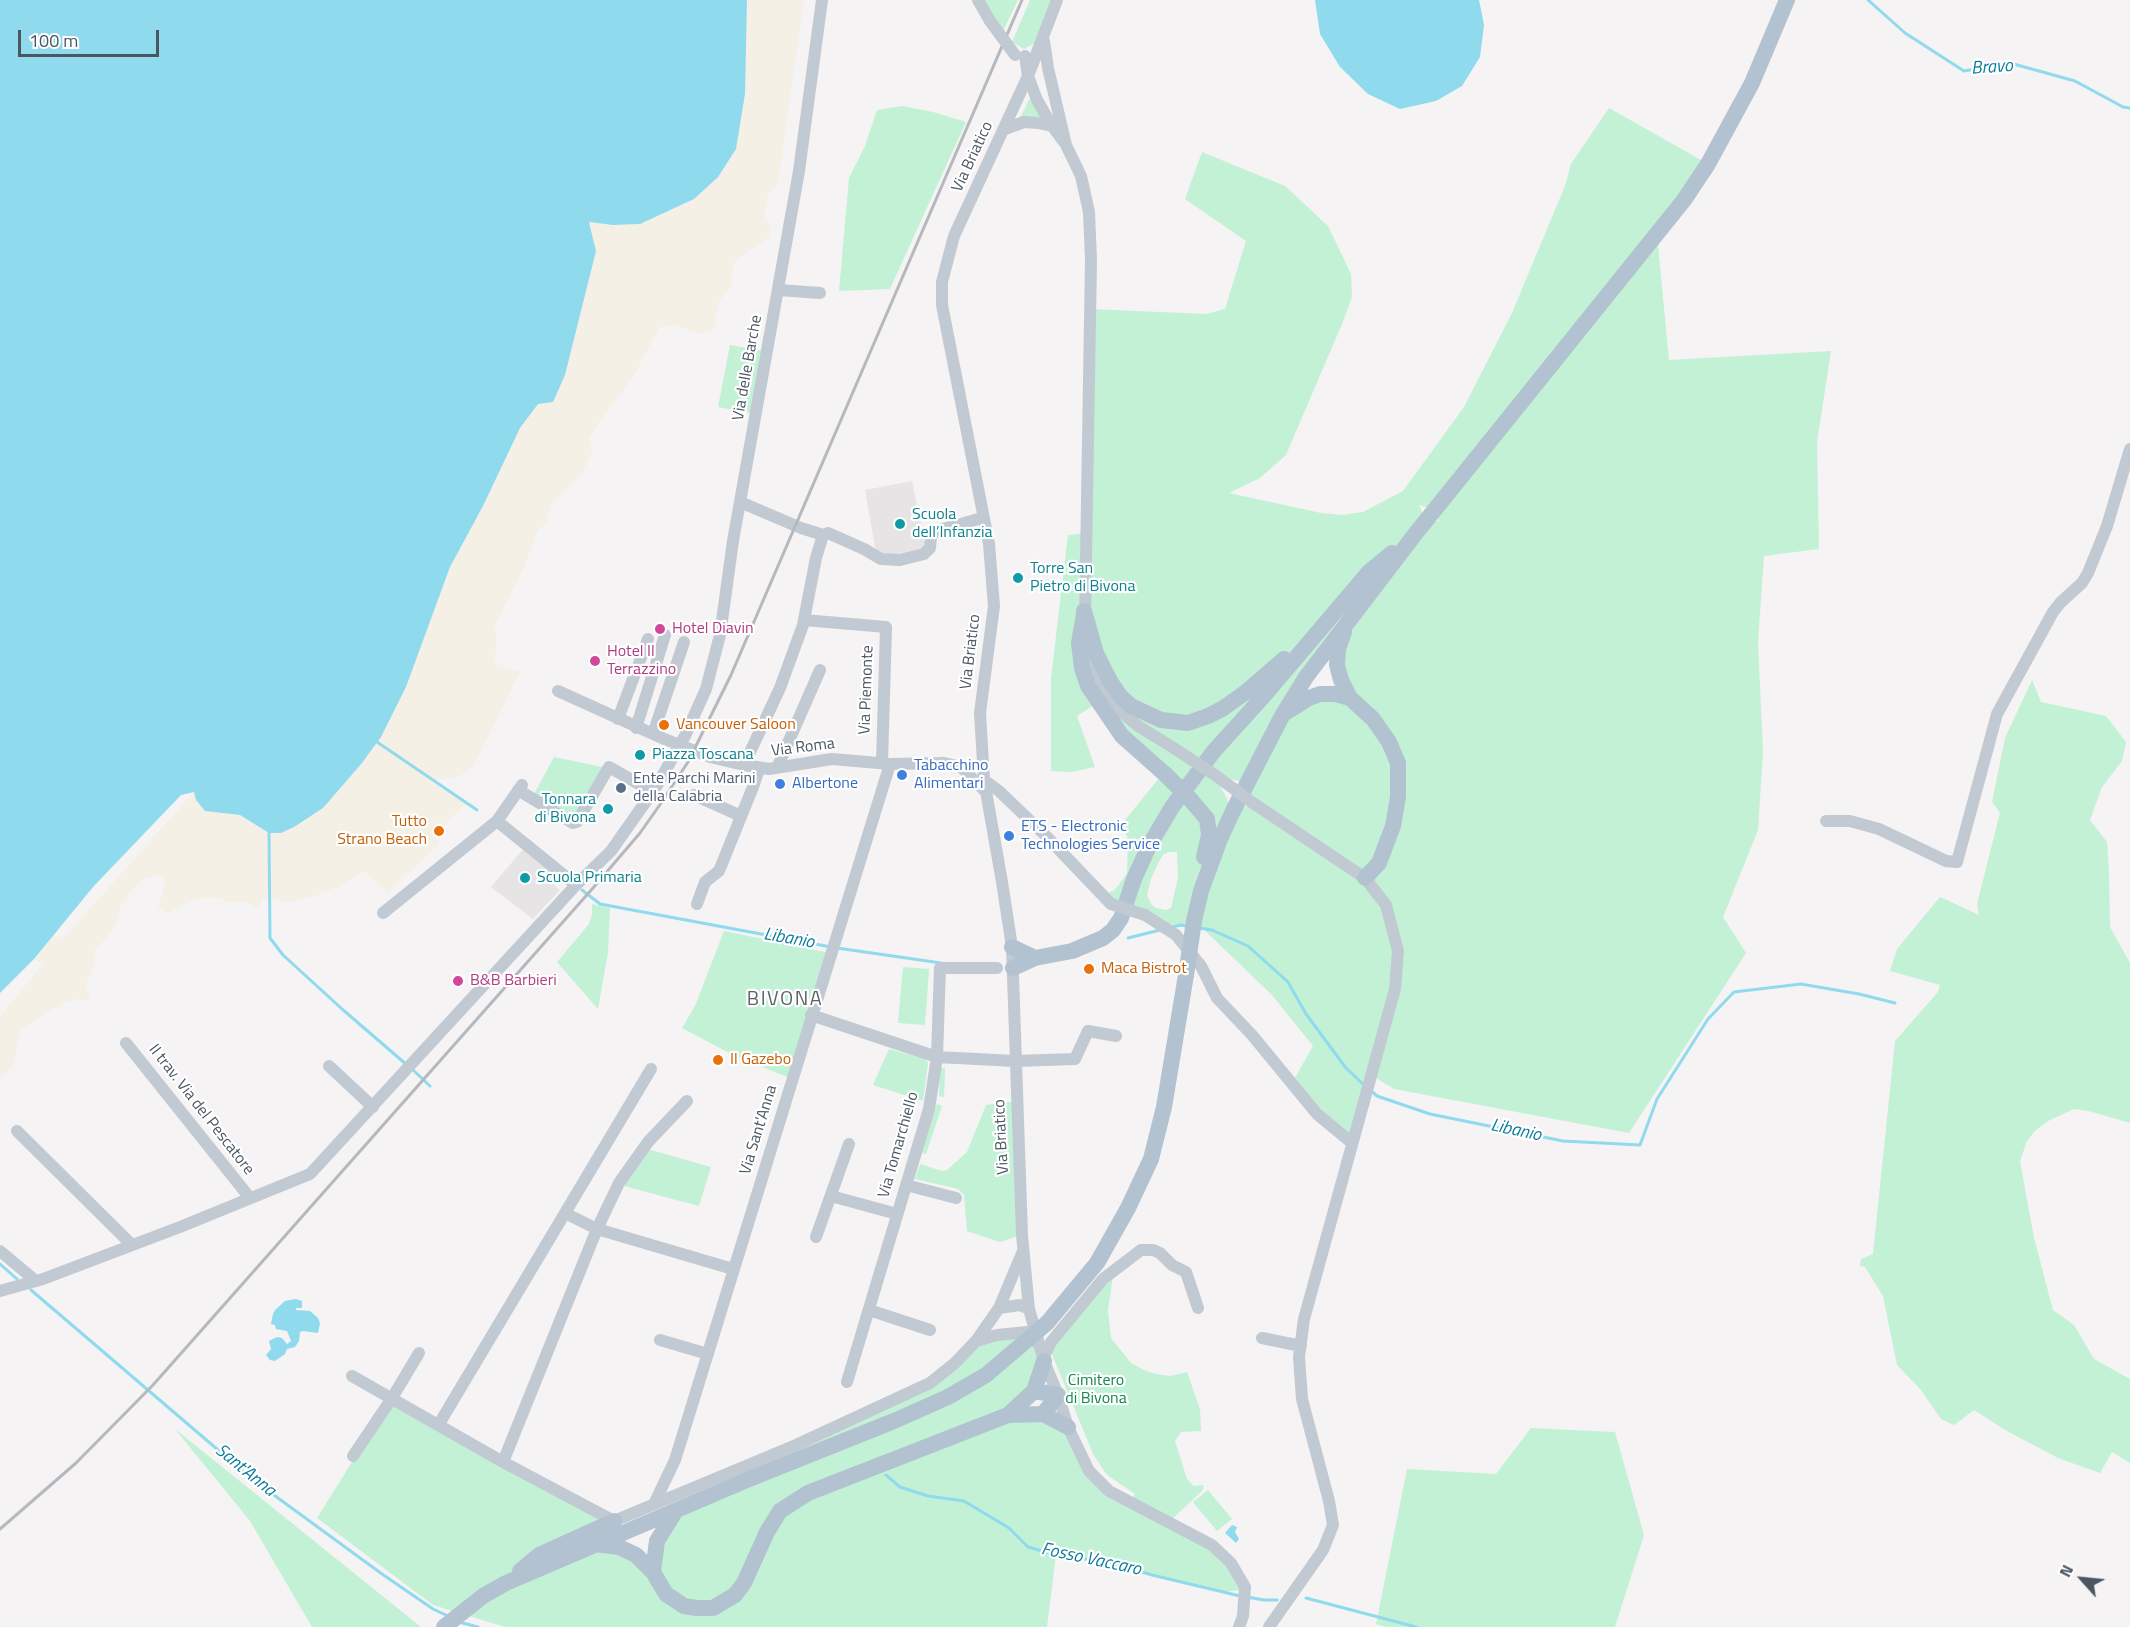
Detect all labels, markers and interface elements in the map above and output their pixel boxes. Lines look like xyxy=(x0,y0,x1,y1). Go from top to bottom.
scale bar xyxy=(21,18,162,56)
text: 100 m xyxy=(29,27,78,54)
water label: Bravo xyxy=(1970,56,2014,80)
street label: Via Briatico xyxy=(948,119,998,195)
street label: Via delle Barche xyxy=(729,314,767,422)
place label: Scuola dell’Infanzia xyxy=(912,505,993,543)
marker: Scuola dell’Infanzia xyxy=(893,517,907,531)
place label: Torre San Pietro di Bivona xyxy=(1030,559,1135,597)
marker: Torre San Pietro di Bivona xyxy=(1011,571,1025,585)
street label: Via Briatico xyxy=(957,613,985,691)
place label: Hotel Diavin xyxy=(672,619,754,639)
marker: Hotel Diavin xyxy=(653,622,667,636)
place label: Hotel Il Terrazzino xyxy=(607,642,676,680)
street label: Via Piemonte xyxy=(856,645,878,735)
marker: Hotel Il Terrazzino xyxy=(588,654,602,668)
place label: Vancouver Saloon xyxy=(676,715,796,735)
marker: Vancouver Saloon xyxy=(657,718,671,732)
street label: Via Roma xyxy=(770,735,836,761)
place label: Piazza Toscana xyxy=(652,745,754,765)
marker: Piazza Toscana xyxy=(633,748,647,762)
place label: Tabacchino Alimentari xyxy=(914,756,988,794)
marker: Tabacchino Alimentari xyxy=(895,768,909,782)
place label: Ente Parchi Marini della Calabria xyxy=(633,769,756,807)
place label: Albertone xyxy=(792,774,858,794)
marker: Albertone xyxy=(773,777,787,791)
marker: Ente Parchi Marini della Calabria xyxy=(614,781,628,795)
place label: Tonnara di Bivona xyxy=(535,790,596,828)
marker: Tonnara di Bivona xyxy=(601,802,615,816)
place label: Tutto Strano Beach xyxy=(337,812,427,850)
place label: ETS - Electronic Technologies Service xyxy=(1021,817,1160,855)
marker: Tutto Strano Beach xyxy=(432,824,446,838)
marker: ETS - Electronic Technologies Service xyxy=(1002,829,1016,843)
place label: Scuola Primaria xyxy=(537,868,642,888)
marker: Scuola Primaria xyxy=(518,871,532,885)
water label: Libanio xyxy=(762,924,816,954)
place label: Maca Bistrot xyxy=(1101,959,1187,979)
marker: Maca Bistrot xyxy=(1082,962,1096,976)
place label: B&B Barbieri xyxy=(470,971,557,991)
marker: B&B Barbieri xyxy=(451,974,465,988)
district label: BIVONA xyxy=(747,988,823,1012)
street label: II trav. Via del Pescatore xyxy=(144,1041,258,1179)
place label: Il Gazebo xyxy=(730,1050,791,1070)
marker: Il Gazebo xyxy=(711,1053,725,1067)
street label: Via Sant'Anna xyxy=(736,1083,782,1177)
street label: Via Tomarchiello xyxy=(875,1090,923,1200)
street label: Via Briatico xyxy=(990,1099,1014,1175)
water label: Libanio xyxy=(1489,1115,1543,1147)
park label: Cimitero di Bivona xyxy=(1065,1371,1127,1409)
water label: Sant'Anna xyxy=(210,1440,280,1502)
water label: Fosso Vaccaro xyxy=(1039,1539,1143,1581)
north arrow xyxy=(2052,1549,2112,1609)
text: N xyxy=(2053,1560,2079,1581)

